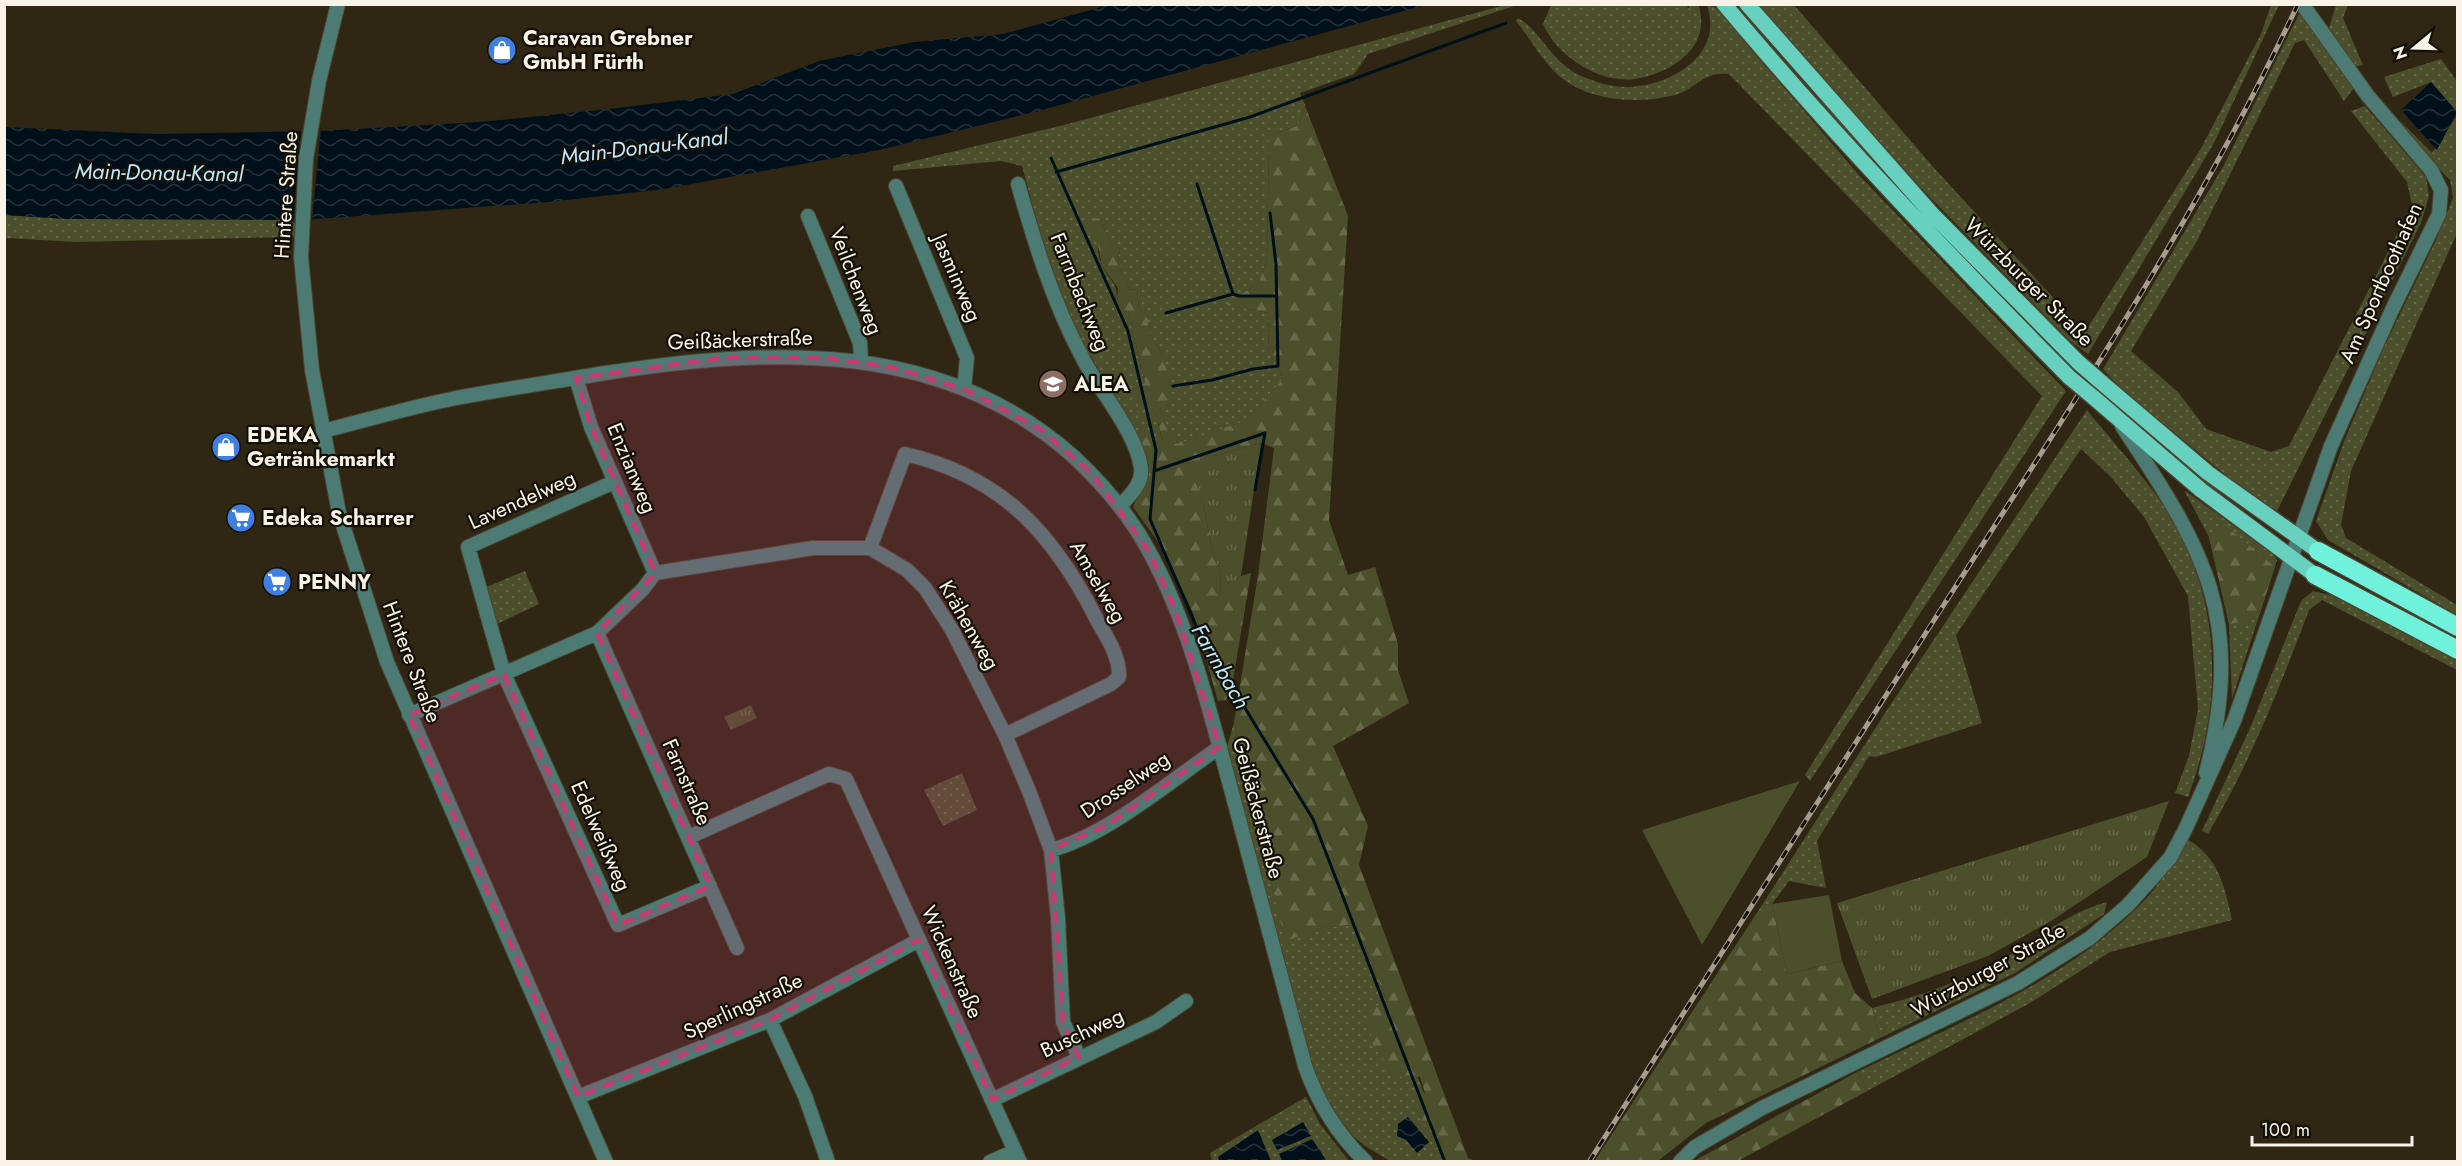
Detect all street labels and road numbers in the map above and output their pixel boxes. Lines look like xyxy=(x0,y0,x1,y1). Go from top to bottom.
street label: Hintere Straße xyxy=(267,130,305,260)
street label: Am Sportboothafen xyxy=(2332,198,2430,368)
street label: Würzburger Straße xyxy=(1958,211,2101,354)
street label: Veilchenweg xyxy=(822,223,890,339)
street label: Jasminweg xyxy=(924,227,989,327)
street label: Farrnbachweg xyxy=(1043,228,1117,356)
street label: Geißäckerstraße xyxy=(667,322,813,358)
street label: Enzianweg xyxy=(600,418,664,518)
street label: Lavendelweg xyxy=(464,463,580,537)
street label: Amselweg xyxy=(1062,535,1134,629)
street label: Krähenweg xyxy=(931,575,1007,675)
street label: Hintere Straße xyxy=(375,597,449,727)
street label: Farnstraße xyxy=(655,734,719,830)
street label: Geißäckerstraße xyxy=(1225,734,1291,882)
street label: Drosselweg xyxy=(1074,744,1176,826)
street label: Edelweißweg xyxy=(563,776,639,896)
street label: Wickenstraße xyxy=(914,901,990,1023)
street label: Würzburger Straße xyxy=(1906,915,2071,1025)
street label: Sperlingstraße xyxy=(679,965,808,1047)
street label: Buschweg xyxy=(1035,1001,1129,1065)

